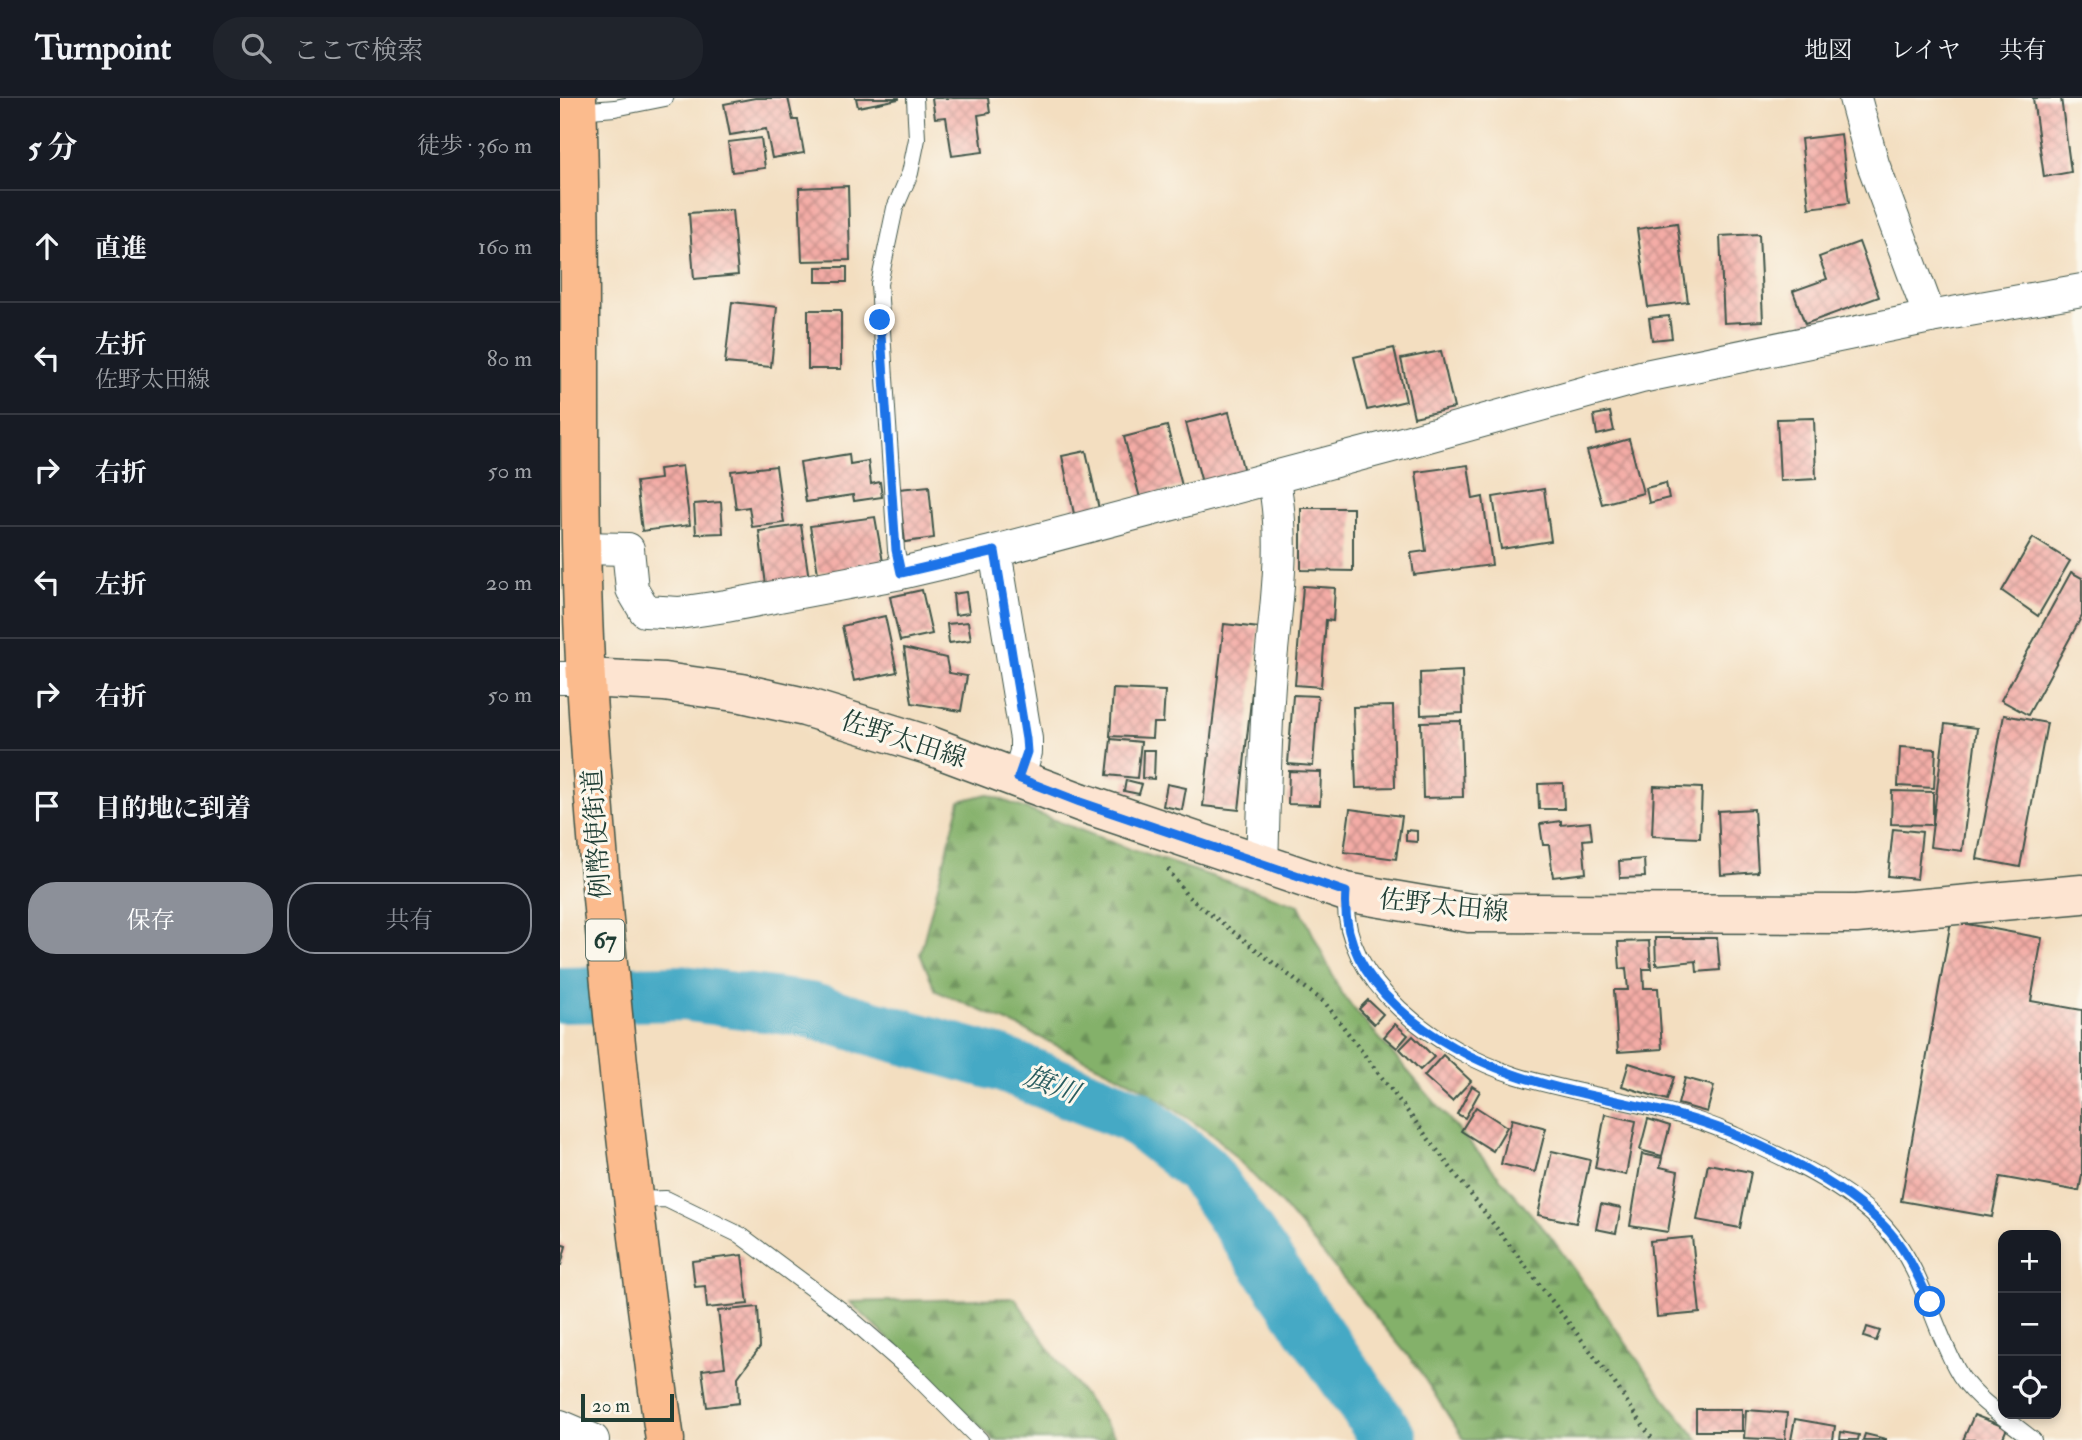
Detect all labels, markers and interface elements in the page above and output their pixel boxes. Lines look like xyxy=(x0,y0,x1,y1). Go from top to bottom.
search box xyxy=(213,17,703,80)
text: Turnpoint xyxy=(35,28,171,69)
icon: search xyxy=(237,29,275,67)
text: ここで検索 xyxy=(293,35,423,67)
text: 地図 xyxy=(1804,35,1852,66)
text: レイヤ xyxy=(1890,35,1961,66)
text: 共有 xyxy=(1999,35,2047,66)
text: 5 分 xyxy=(28,129,78,166)
text: 徒歩 · 360 m xyxy=(417,131,532,160)
icon: ahead xyxy=(28,227,66,265)
text: 160 m xyxy=(478,232,532,261)
text: 直進 xyxy=(95,233,147,265)
route end xyxy=(864,304,895,335)
text: 左折 xyxy=(95,329,147,361)
icon: left xyxy=(28,339,66,377)
text: 80 m xyxy=(487,344,532,373)
text: 佐野太田線 xyxy=(95,365,210,394)
icon: right xyxy=(28,451,66,489)
text: 50 m xyxy=(488,456,532,485)
text: 右折 xyxy=(95,457,147,489)
icon: left xyxy=(28,563,66,601)
text: 20 m xyxy=(486,568,532,597)
text: 左折 xyxy=(95,569,147,601)
icon: right xyxy=(28,675,66,713)
text: 50 m xyxy=(488,680,532,709)
text: 右折 xyxy=(95,681,147,713)
street label: 佐野太田線 xyxy=(837,705,970,775)
street label: 例幣使街道 xyxy=(577,768,617,900)
icon: arrive xyxy=(28,787,66,825)
text: 目的地に到着 xyxy=(95,793,251,825)
button: 保存 xyxy=(28,882,273,954)
button: 共有 xyxy=(287,882,532,954)
street label: 佐野太田線 xyxy=(1378,883,1510,929)
road number: 67 xyxy=(586,920,624,960)
water label: 旗川 xyxy=(1019,1059,1087,1113)
map controls xyxy=(1998,1230,2061,1419)
button: + xyxy=(1998,1230,2061,1293)
route start xyxy=(1914,1286,1945,1317)
button: − xyxy=(1998,1293,2061,1356)
button: locate xyxy=(1998,1356,2061,1419)
scale bar xyxy=(581,1391,674,1423)
text: 20 m xyxy=(592,1394,630,1418)

